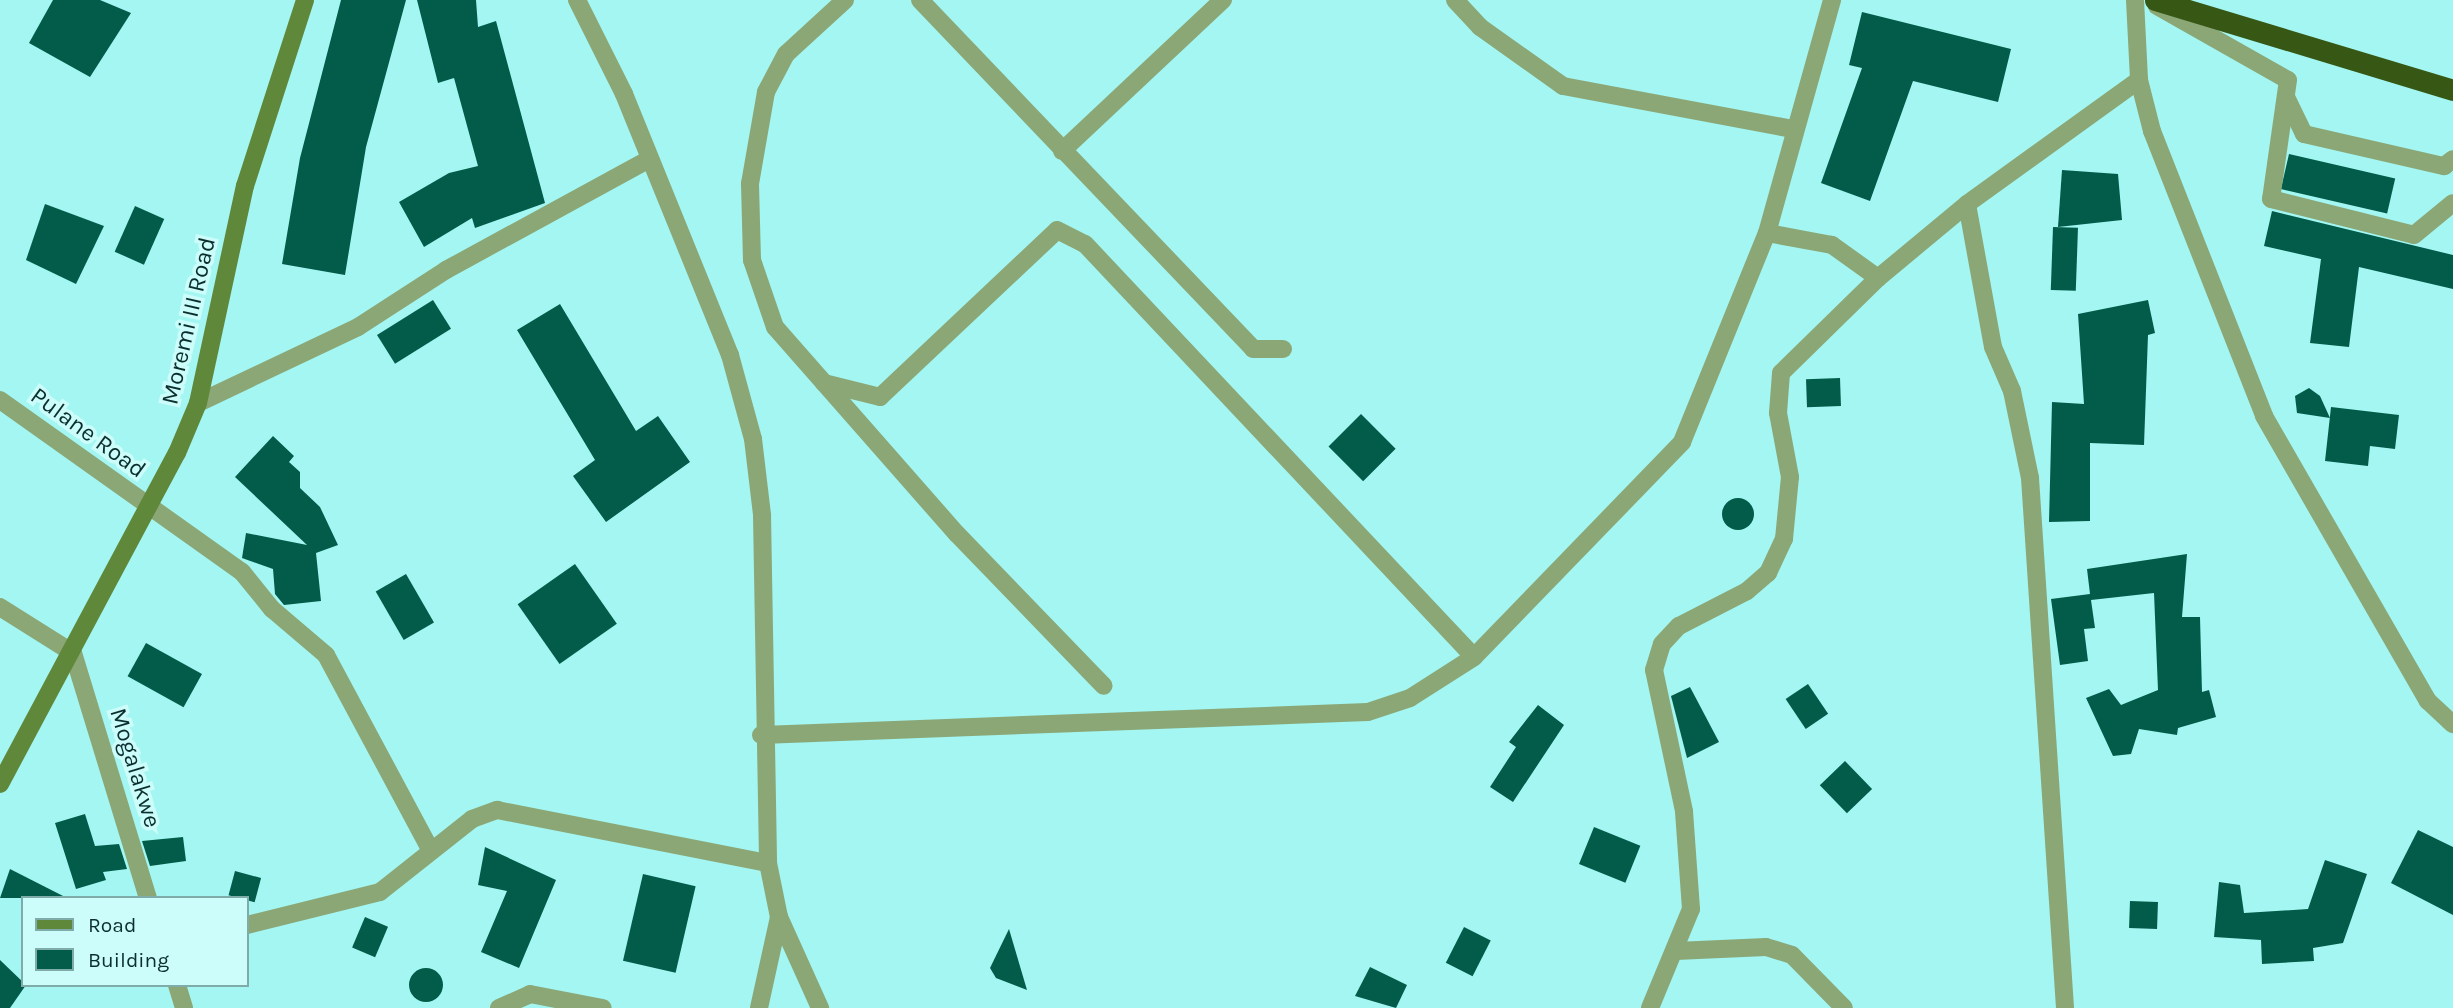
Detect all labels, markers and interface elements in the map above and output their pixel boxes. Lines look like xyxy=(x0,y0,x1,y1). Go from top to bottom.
street label: Moremi III Road xyxy=(156,235,222,407)
street label: Pulane Road xyxy=(25,382,151,484)
street label: Mogalakwe xyxy=(103,705,167,831)
legend xyxy=(21,896,248,987)
text: Road xyxy=(88,913,136,937)
text: Building xyxy=(88,948,169,972)

